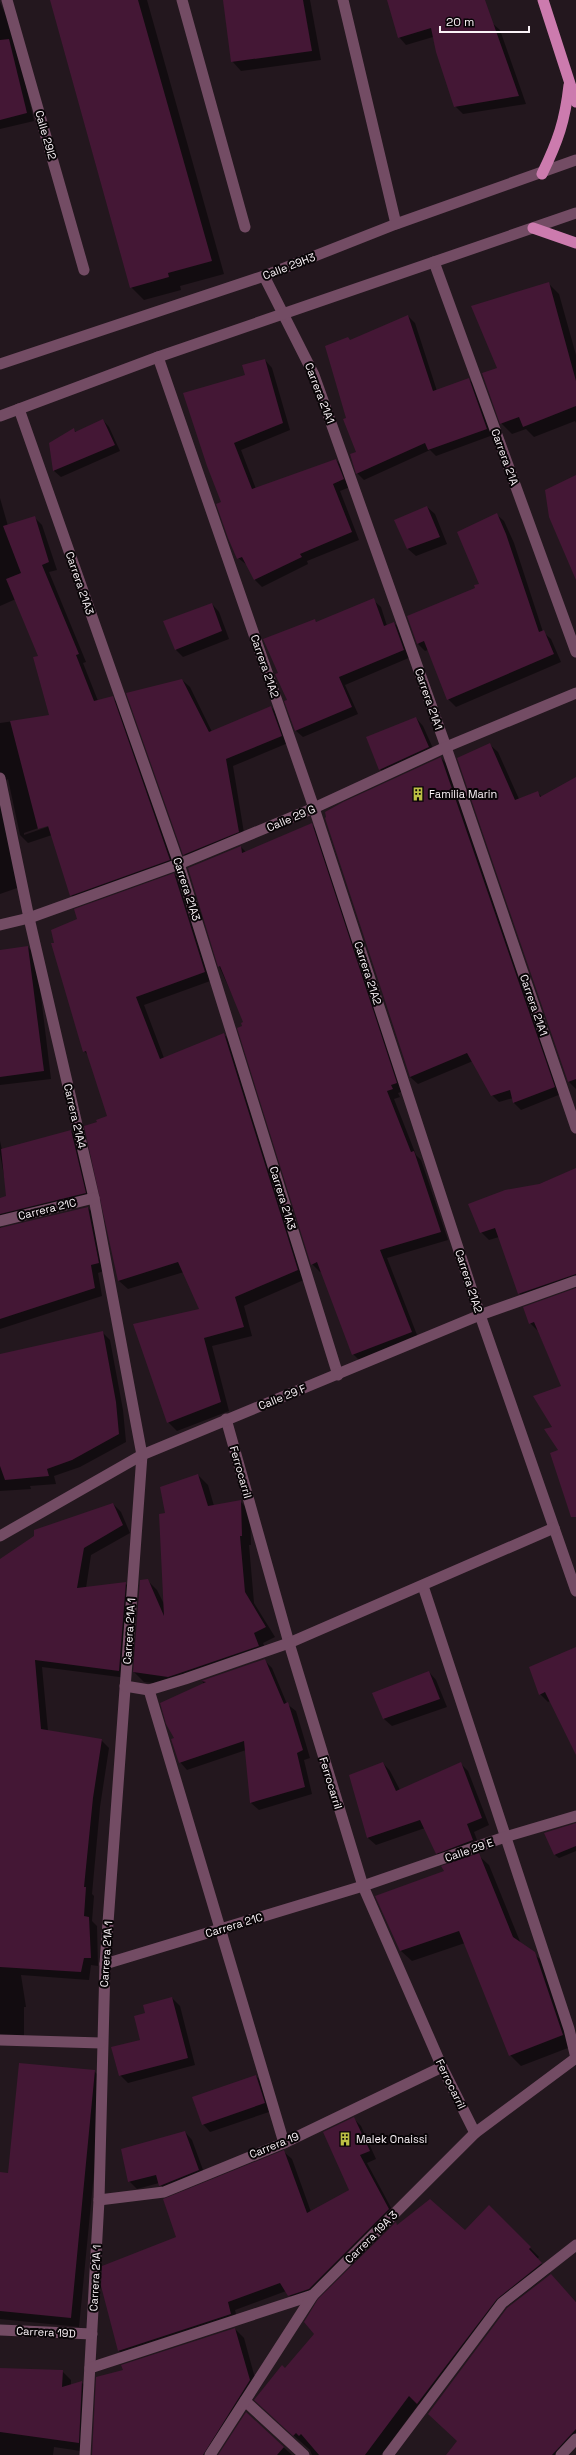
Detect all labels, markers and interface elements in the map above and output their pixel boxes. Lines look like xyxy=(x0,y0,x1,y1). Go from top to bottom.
scale bar xyxy=(440,8,529,34)
text: 20 m xyxy=(446,14,474,30)
street label: Calle 29I2 xyxy=(32,109,60,162)
street label: Calle 29H3 xyxy=(261,249,318,282)
street label: Carrera 21A1 xyxy=(302,361,338,425)
street label: Carrera 21A xyxy=(488,427,522,487)
street label: Carrera 21A3 xyxy=(63,550,97,617)
street label: Carrera 21A2 xyxy=(248,633,282,700)
street label: Carrera 21A1 xyxy=(412,667,446,731)
building icon: Familia Marin xyxy=(410,786,426,802)
place label: Familia Marin xyxy=(429,787,497,801)
street label: Calle 29 G xyxy=(265,801,317,835)
street label: Carrera 21A3 xyxy=(170,855,204,923)
street label: Carrera 21A2 xyxy=(351,939,385,1007)
street label: Carrera 21A1 xyxy=(517,973,551,1037)
street label: Carrera 21A4 xyxy=(61,1082,89,1150)
street label: Carrera 21A3 xyxy=(267,1164,299,1232)
street label: Carrera 21C xyxy=(16,1195,78,1223)
street label: Carrera 21A2 xyxy=(452,1247,486,1315)
street label: Calle 29 F xyxy=(256,1381,308,1413)
street label: Ferrocarril xyxy=(227,1444,255,1500)
street label: Carrera 21A 1 xyxy=(120,1597,138,1665)
street label: Ferrocarril xyxy=(316,1755,346,1811)
street label: Calle 29 E xyxy=(443,1835,495,1865)
street label: Carrera 21C xyxy=(204,1910,264,1940)
street label: Carrera 21A 1 xyxy=(97,1920,115,1988)
street label: Ferrocarril xyxy=(433,2057,469,2111)
street label: Carrera 19 xyxy=(247,2129,301,2161)
building icon: Malek Onaissi xyxy=(337,2131,353,2147)
place label: Malek Onaissi xyxy=(356,2132,428,2146)
street label: Carrera 19A 3 xyxy=(342,2208,400,2266)
street label: Carrera 21A 1 xyxy=(86,2244,104,2312)
street label: Carrera 19D xyxy=(16,2323,76,2341)

